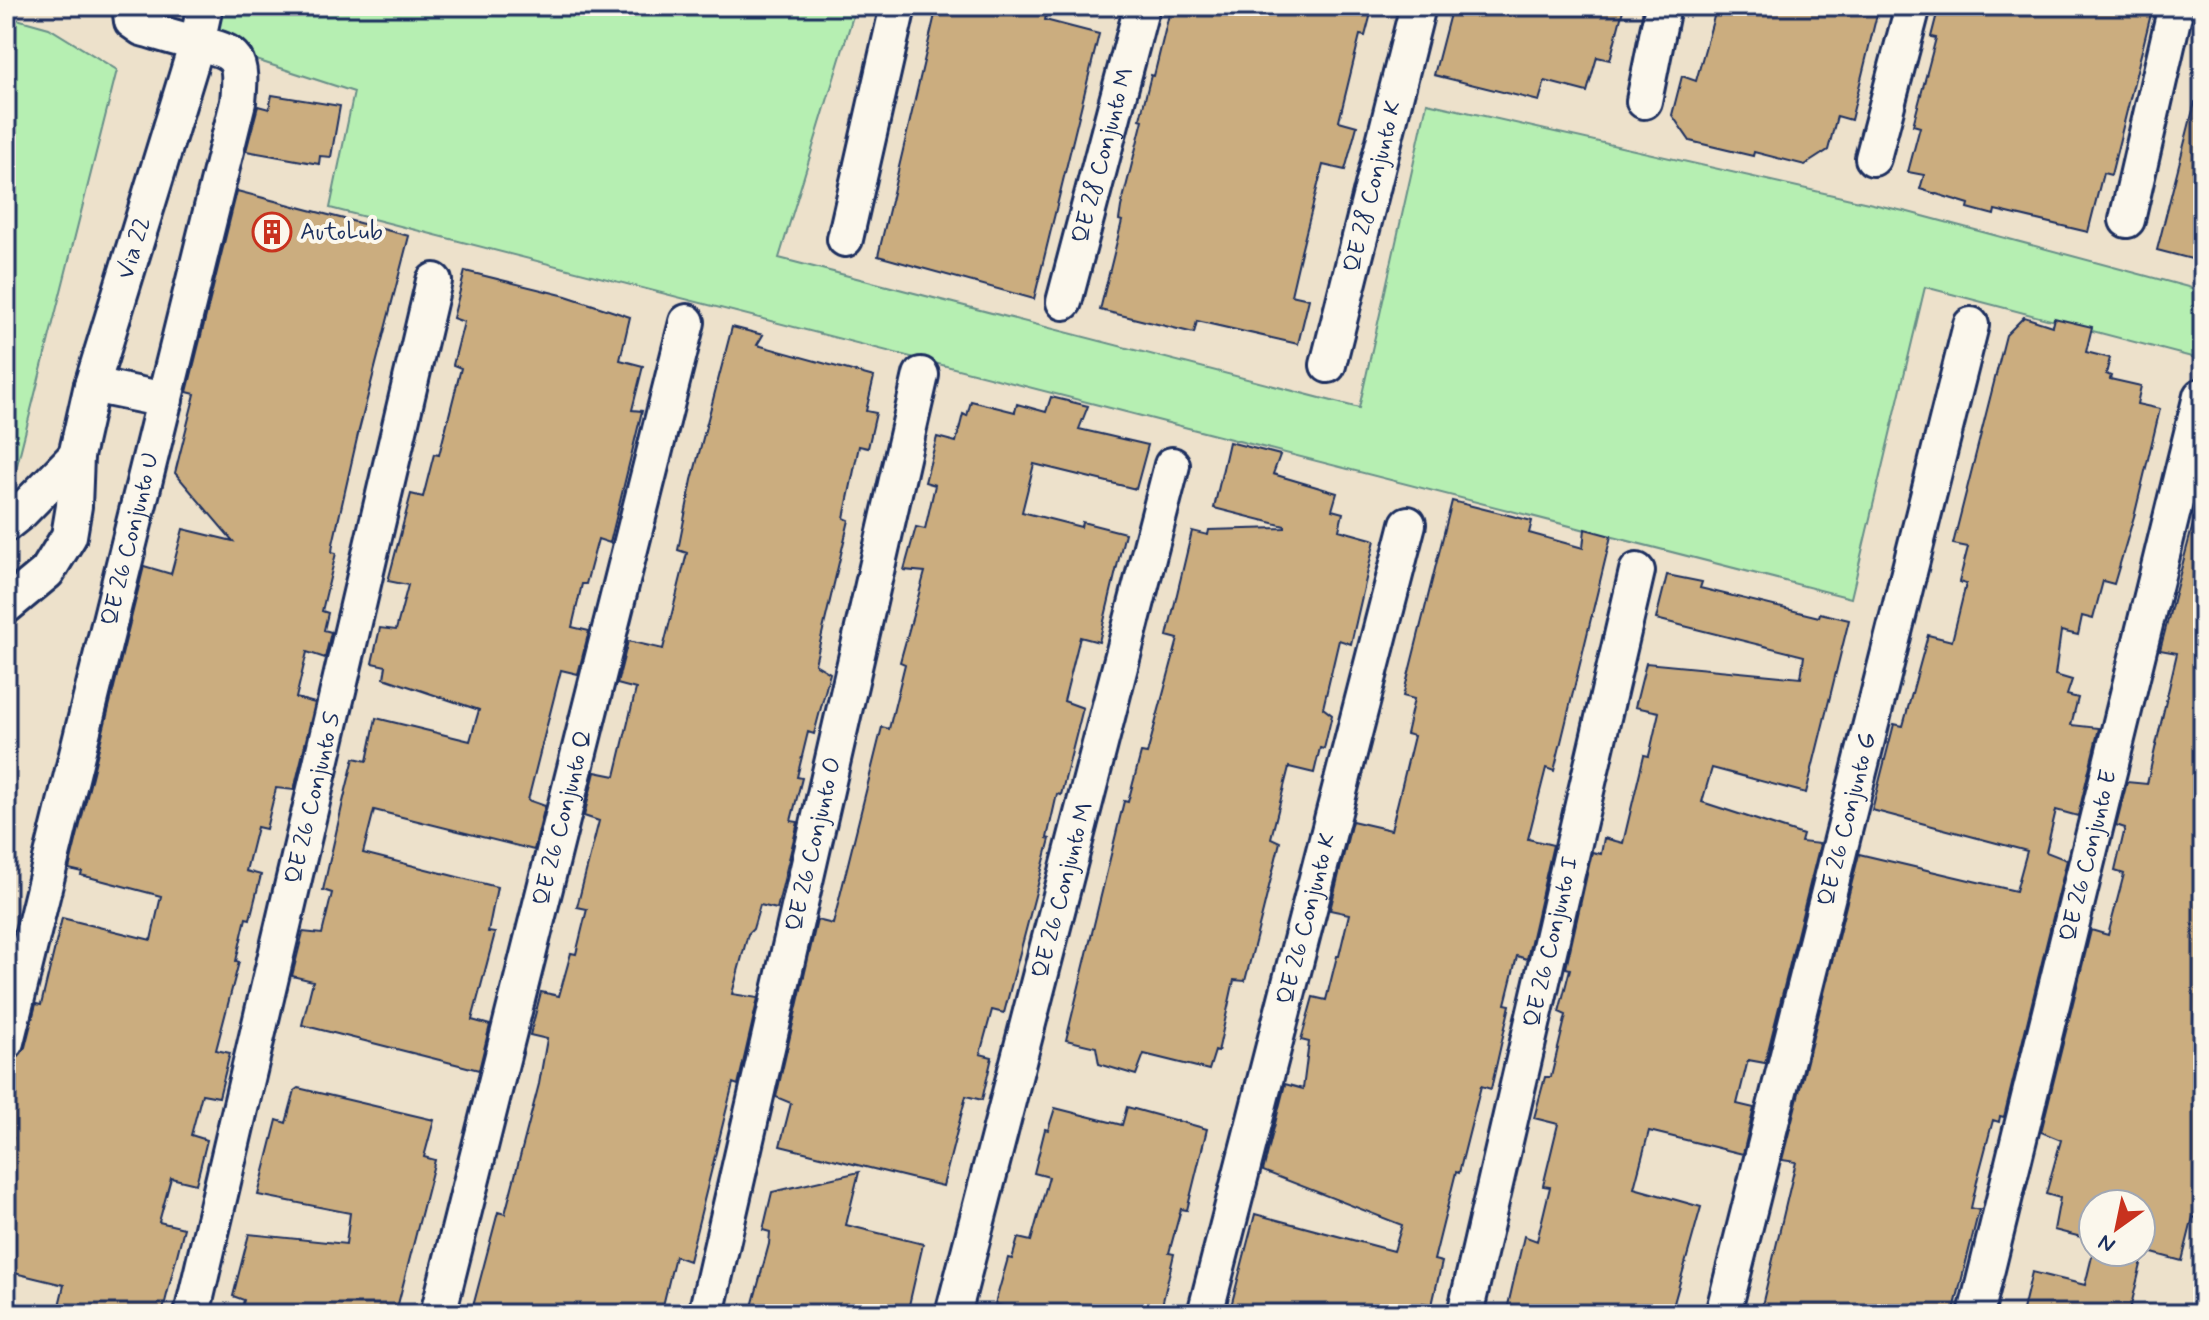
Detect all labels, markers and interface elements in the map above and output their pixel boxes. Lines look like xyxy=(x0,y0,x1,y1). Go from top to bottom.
street label: QE 28 Conjunto M xyxy=(1065,63,1141,247)
street label: QE 28 Conjunto K xyxy=(1336,97,1409,276)
building icon: AutoLub xyxy=(251,211,293,253)
street label: Via 22 xyxy=(110,213,158,283)
place label: AutoLub xyxy=(300,217,383,248)
street label: QE 26 Conjunto U xyxy=(94,449,166,629)
street label: QE 26 Conjunto S xyxy=(278,709,348,887)
street label: QE 26 Conjunto Q xyxy=(526,726,600,909)
street label: QE 26 Conjunto G xyxy=(1810,729,1884,910)
street label: QE 26 Conjunto O xyxy=(779,754,849,934)
street label: QE 26 Conjunto E xyxy=(2052,766,2124,945)
street label: QE 26 Conjunto M xyxy=(1025,798,1100,982)
street label: QE 26 Conjunto K xyxy=(1270,830,1343,1008)
street label: QE 26 Conjunto I xyxy=(1516,853,1586,1030)
north arrow xyxy=(2077,1188,2157,1268)
text: N xyxy=(2093,1227,2121,1259)

